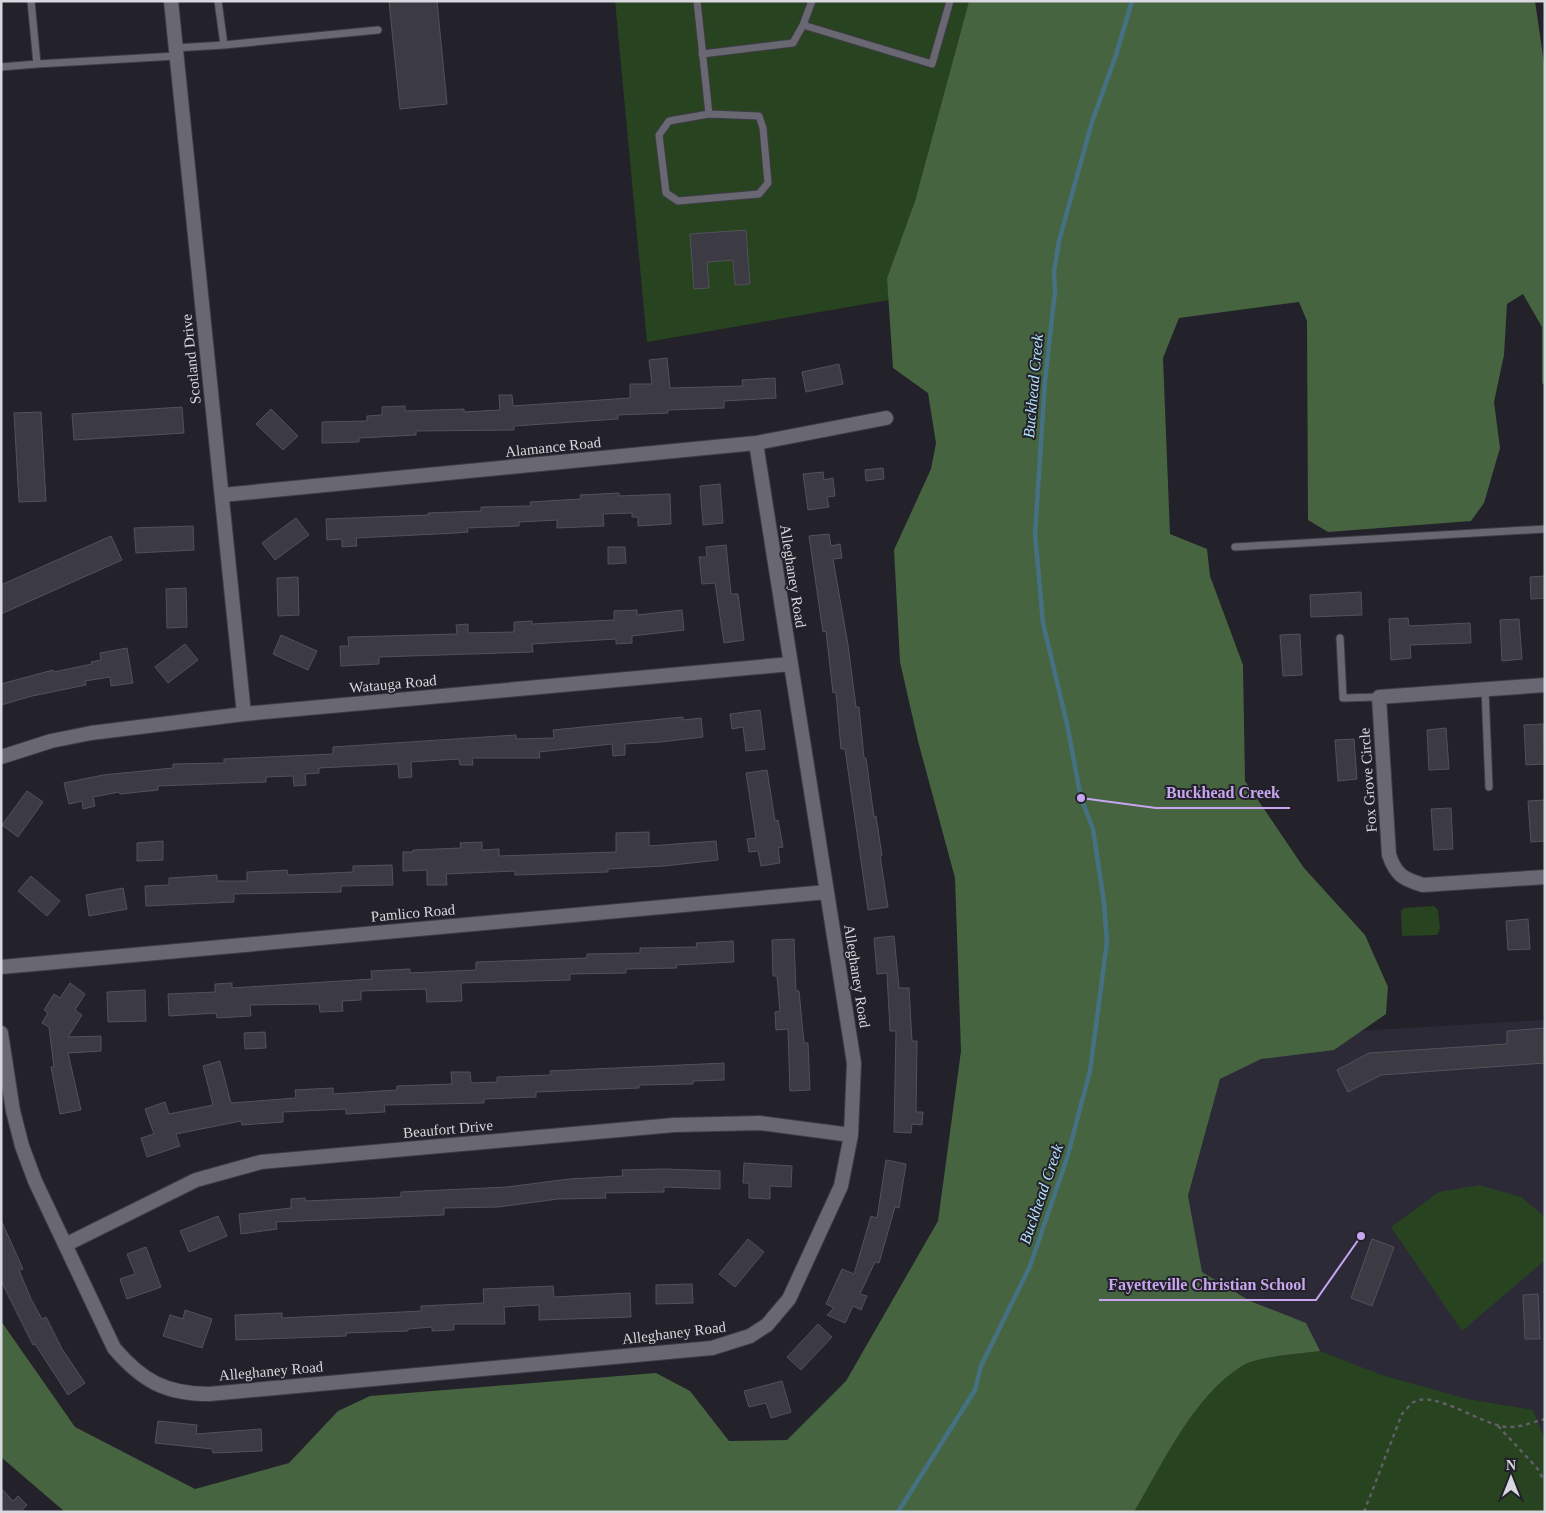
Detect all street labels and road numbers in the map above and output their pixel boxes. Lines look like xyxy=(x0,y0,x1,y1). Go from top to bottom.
street label: Scotland Drive xyxy=(178,313,204,405)
street label: Alamance Road xyxy=(504,434,602,460)
street label: Alleghaney Road xyxy=(777,523,809,629)
street label: Watauga Road xyxy=(349,672,438,696)
street label: Fox Grove Circle xyxy=(1356,727,1380,833)
street label: Pamlico Road xyxy=(370,901,456,925)
street label: Alleghaney Road xyxy=(841,923,873,1029)
street label: Beaufort Drive xyxy=(402,1117,494,1141)
street label: Alleghaney Road xyxy=(621,1319,727,1347)
street label: Alleghaney Road xyxy=(218,1358,324,1384)

